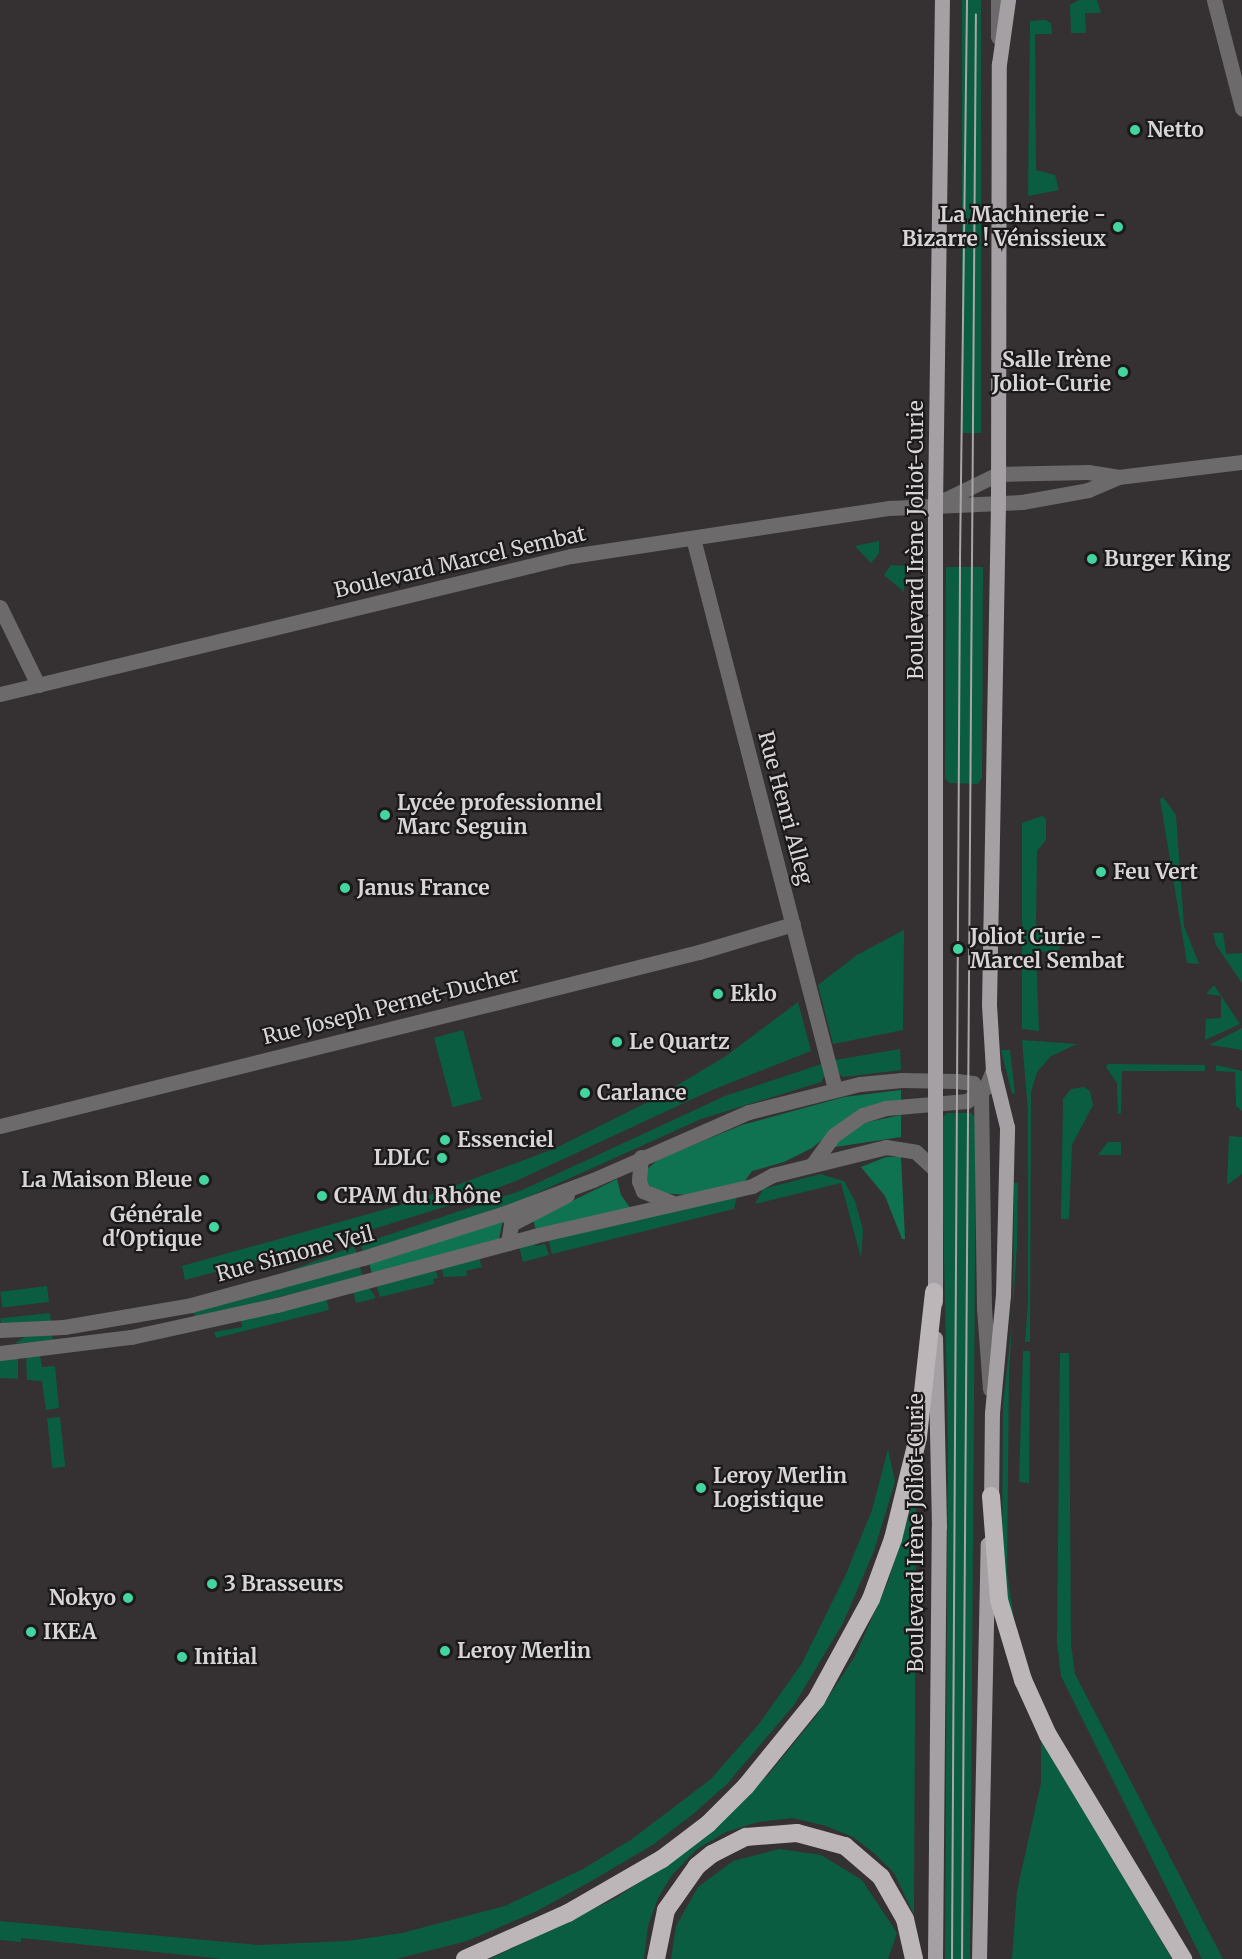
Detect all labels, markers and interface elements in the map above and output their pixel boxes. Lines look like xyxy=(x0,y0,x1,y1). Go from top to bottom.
place label: Netto xyxy=(1147,117,1204,143)
marker: Netto xyxy=(1128,123,1142,137)
place label: La Machinerie - Bizarre ! Vénissieux xyxy=(902,202,1106,252)
marker: La Machinerie - Bizarre ! Vénissieux xyxy=(1111,220,1125,234)
place label: Salle Irène Joliot-Curie xyxy=(992,347,1111,397)
marker: Salle Irène Joliot-Curie xyxy=(1116,365,1130,379)
street label: Boulevard Irène Joliot-Curie xyxy=(903,400,929,680)
street label: Boulevard Marcel Sembat xyxy=(332,521,588,603)
place label: Burger King xyxy=(1104,546,1230,572)
marker: Burger King xyxy=(1085,552,1099,566)
street label: Rue Henri Alleg xyxy=(752,729,818,887)
place label: Lycée professionnel Marc Seguin xyxy=(397,790,602,840)
marker: Lycée professionnel Marc Seguin xyxy=(378,808,392,822)
place label: Feu Vert xyxy=(1113,859,1198,885)
marker: Feu Vert xyxy=(1094,865,1108,879)
place label: Janus France xyxy=(357,875,490,901)
marker: Janus France xyxy=(338,881,352,895)
place label: Joliot Curie - Marcel Sembat xyxy=(970,924,1124,974)
marker: Joliot Curie - Marcel Sembat xyxy=(951,942,965,956)
street label: Rue Joseph Pernet-Ducher xyxy=(260,962,522,1050)
place label: Eklo xyxy=(730,981,777,1007)
marker: Eklo xyxy=(711,987,725,1001)
place label: Le Quartz xyxy=(629,1029,730,1055)
marker: Le Quartz xyxy=(610,1035,624,1049)
place label: Carlance xyxy=(597,1080,687,1106)
marker: Carlance xyxy=(578,1086,592,1100)
place label: Essenciel xyxy=(457,1127,554,1153)
marker: Essenciel xyxy=(438,1133,452,1147)
place label: LDLC xyxy=(374,1145,430,1171)
marker: LDLC xyxy=(435,1151,449,1165)
place label: La Maison Bleue xyxy=(21,1167,192,1193)
marker: La Maison Bleue xyxy=(197,1173,211,1187)
place label: CPAM du Rhône xyxy=(334,1183,501,1209)
marker: CPAM du Rhône xyxy=(315,1189,329,1203)
place label: Générale d'Optique xyxy=(102,1202,202,1252)
marker: Générale d'Optique xyxy=(207,1220,221,1234)
street label: Rue Simone Veil xyxy=(213,1221,377,1287)
street label: Boulevard Irène Joliot-Curie xyxy=(903,1393,929,1673)
place label: Leroy Merlin Logistique xyxy=(713,1463,847,1513)
marker: Leroy Merlin Logistique xyxy=(694,1481,708,1495)
place label: 3 Brasseurs xyxy=(224,1571,344,1597)
marker: 3 Brasseurs xyxy=(205,1577,219,1591)
place label: Nokyo xyxy=(49,1585,116,1611)
marker: Nokyo xyxy=(121,1591,135,1605)
place label: IKEA xyxy=(43,1619,97,1645)
marker: IKEA xyxy=(24,1625,38,1639)
place label: Leroy Merlin xyxy=(457,1638,591,1664)
place label: Initial xyxy=(194,1644,257,1670)
marker: Leroy Merlin xyxy=(438,1644,452,1658)
marker: Initial xyxy=(175,1650,189,1664)

